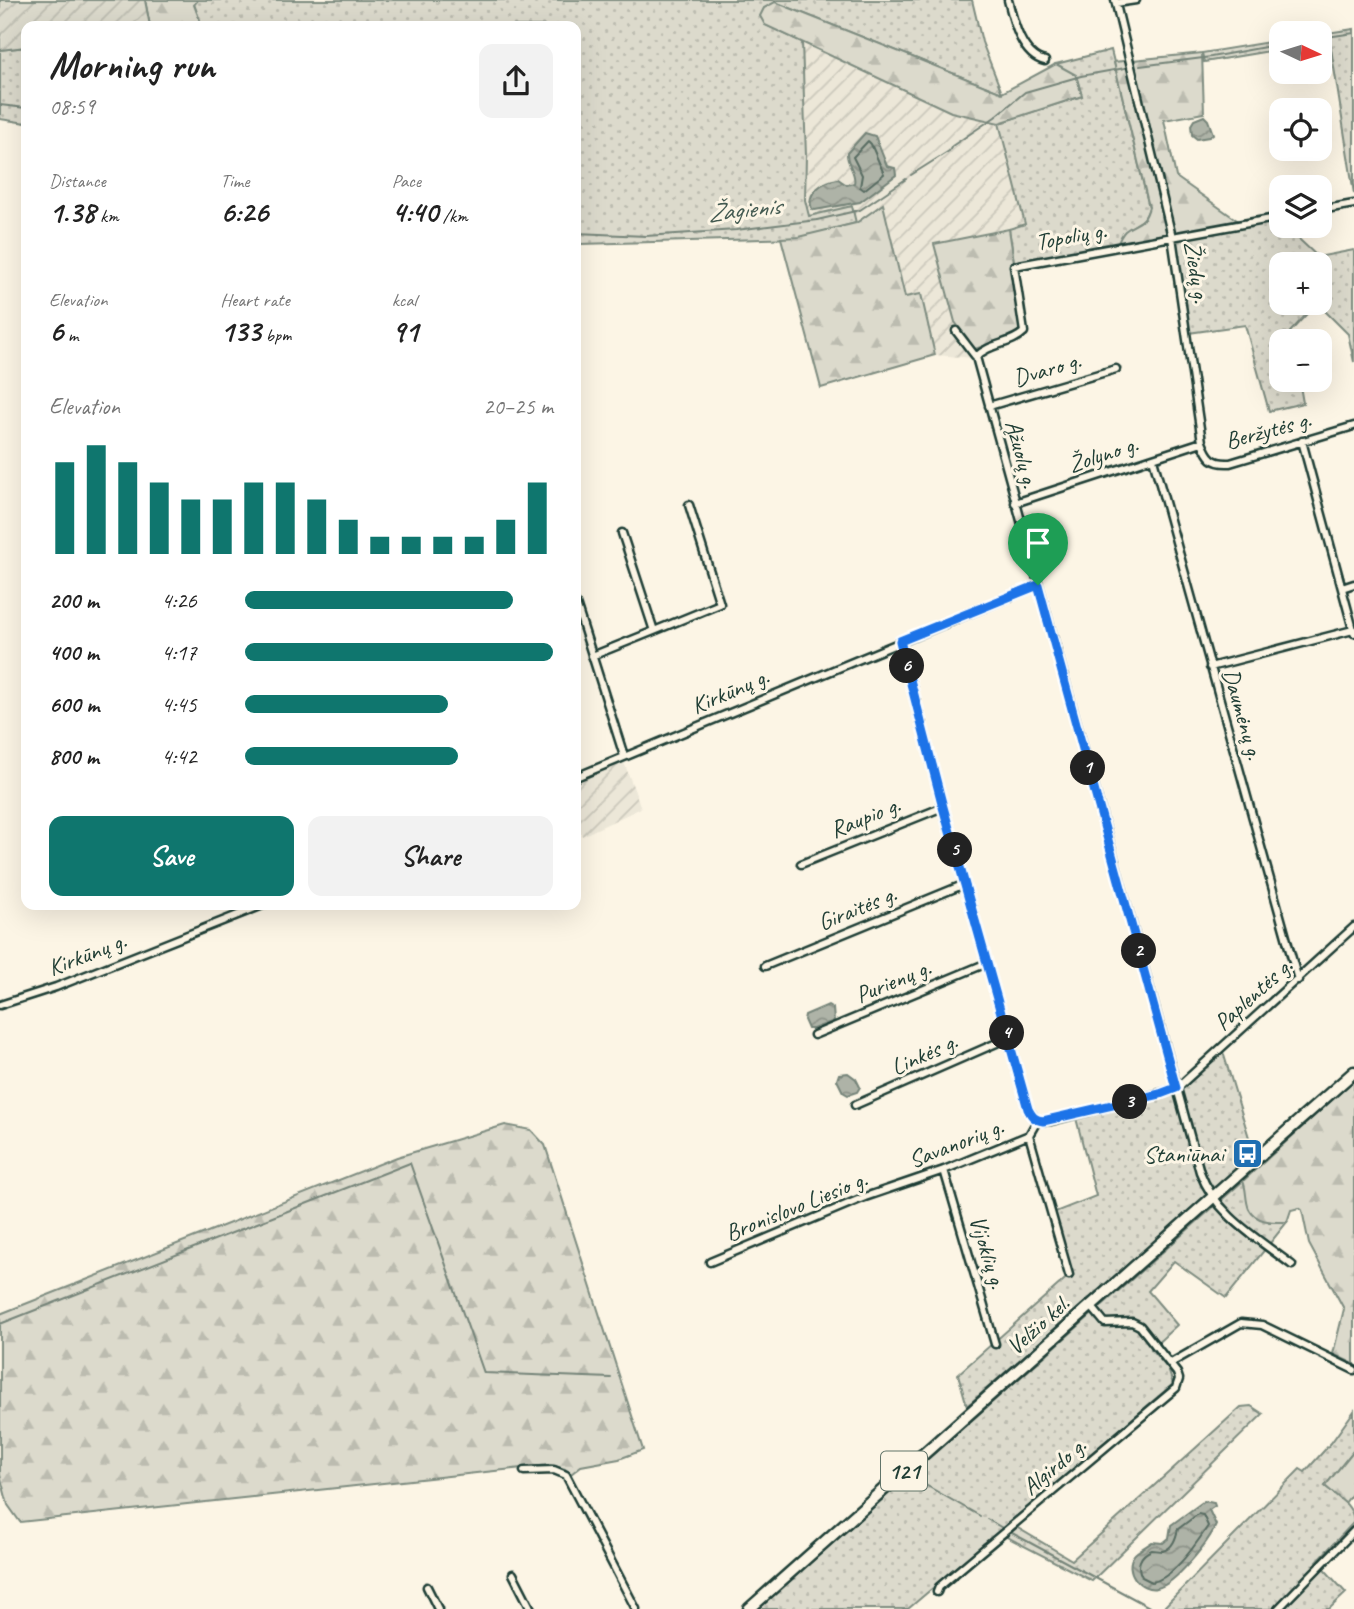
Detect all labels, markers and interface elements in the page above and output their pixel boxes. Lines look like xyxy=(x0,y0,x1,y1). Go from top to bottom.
north arrow xyxy=(1269,21,1332,84)
map controls xyxy=(1269,21,1332,392)
text: Morning run xyxy=(49,42,215,89)
button: share xyxy=(479,44,553,118)
text: 08:59 xyxy=(49,92,95,121)
button: locate xyxy=(1269,98,1332,161)
text: Distance xyxy=(49,169,106,193)
text: Time xyxy=(220,169,249,193)
text: Pace xyxy=(392,169,421,193)
button: layers xyxy=(1269,175,1332,238)
water label: Žagienis xyxy=(706,189,786,230)
text: 1.38 xyxy=(49,193,95,231)
text: 6:26 xyxy=(220,193,268,231)
text: 4:40 xyxy=(392,193,438,231)
text: km xyxy=(95,204,119,228)
text: /km xyxy=(438,204,468,228)
street label: Topolių g. xyxy=(1033,215,1109,257)
street label: Žiedų g. xyxy=(1177,239,1217,305)
button: + xyxy=(1269,252,1332,315)
text: Elevation xyxy=(49,288,107,312)
text: Heart rate xyxy=(220,288,290,312)
text: kcal xyxy=(392,288,417,312)
text: 6 xyxy=(49,312,63,350)
text: 133 xyxy=(220,312,261,350)
text: 91 xyxy=(392,312,418,350)
text: m xyxy=(63,323,78,347)
text: bpm xyxy=(261,323,292,347)
button: − xyxy=(1269,329,1332,392)
street label: Dvaro g. xyxy=(1010,345,1085,393)
text: Elevation xyxy=(49,392,120,421)
text: 20–25 m xyxy=(483,392,553,421)
street label: Beržytės g. xyxy=(1222,404,1314,456)
street label: Ąžuolų g. xyxy=(999,417,1045,491)
street label: Žolyno g. xyxy=(1064,429,1142,479)
pin xyxy=(1008,513,1068,585)
icon: arrive xyxy=(1019,524,1057,562)
text: 200 m xyxy=(49,586,99,615)
text: 4:26 xyxy=(161,586,197,615)
text: 400 m xyxy=(49,638,99,667)
text: 4:17 xyxy=(161,638,197,667)
pin: 6 xyxy=(890,648,925,684)
text: 6 xyxy=(902,653,911,677)
street label: Kirkūnų g. xyxy=(687,661,774,721)
street label: Daumėnų g. xyxy=(1216,665,1270,763)
text: 600 m xyxy=(49,690,99,719)
text: 4:45 xyxy=(161,690,197,719)
text: 800 m xyxy=(49,742,99,771)
text: 4:42 xyxy=(161,742,197,771)
pin: 1 xyxy=(1070,750,1106,786)
text: 1 xyxy=(1083,755,1092,779)
street label: Raupio g. xyxy=(825,789,905,845)
button: Save xyxy=(49,816,294,896)
button: Share xyxy=(308,816,553,896)
pin: 5 xyxy=(937,832,972,868)
text: 5 xyxy=(950,837,959,861)
street label: Giraitės g. xyxy=(813,879,901,937)
street label: Kirkūnų g. xyxy=(43,925,131,983)
pin: 2 xyxy=(1122,934,1156,968)
text: 2 xyxy=(1134,938,1143,962)
street label: Paplentės g. xyxy=(1208,951,1299,1037)
street label: Purienų g. xyxy=(851,952,935,1010)
pin: 4 xyxy=(990,1016,1024,1050)
text: 4 xyxy=(1002,1020,1011,1044)
street label: Linkės g. xyxy=(886,1026,962,1082)
pin: 3 xyxy=(1112,1084,1148,1120)
text: 3 xyxy=(1125,1089,1134,1113)
street label: Savanorių g. xyxy=(904,1111,1008,1175)
bus stop icon: Staniūnai xyxy=(1230,1137,1264,1171)
place label: Staniūnai xyxy=(1143,1139,1227,1169)
street label: Bronislovo Liesio g. xyxy=(721,1164,872,1248)
street label: Vijoklių g. xyxy=(963,1212,1013,1292)
street label: Velžio kel. xyxy=(1000,1289,1076,1361)
street label: Algirdo g. xyxy=(1016,1430,1092,1502)
road number: 121 xyxy=(881,1452,927,1490)

